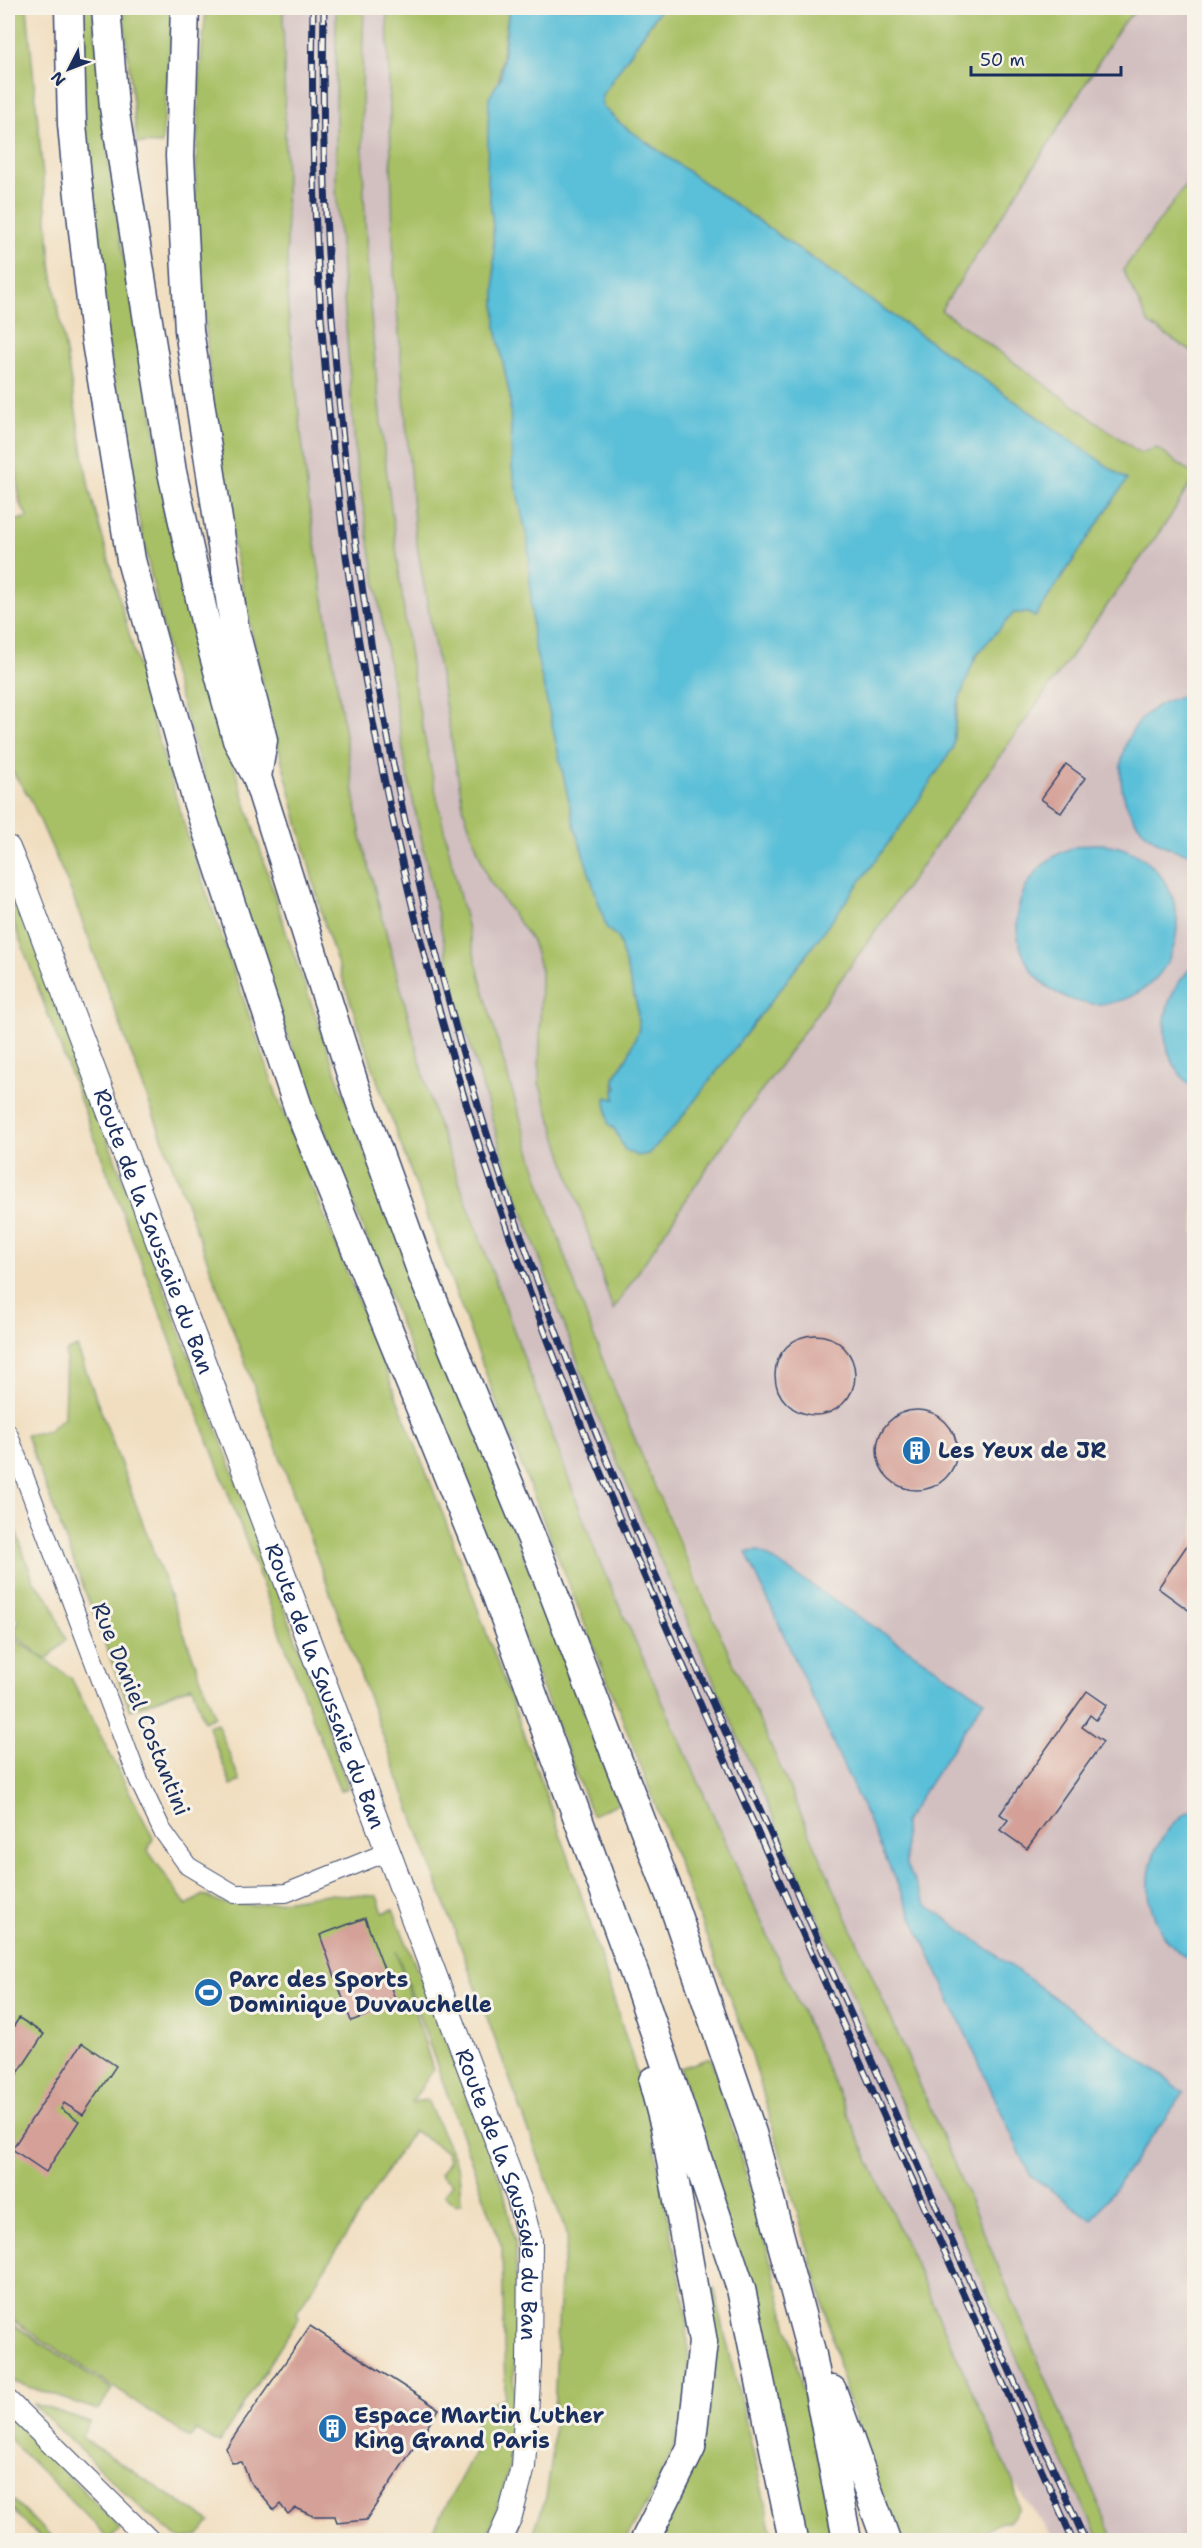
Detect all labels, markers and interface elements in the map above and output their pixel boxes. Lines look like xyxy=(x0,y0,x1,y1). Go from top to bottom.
north arrow xyxy=(39,39,99,99)
scale bar xyxy=(971,39,1121,77)
text: 50 m xyxy=(980,48,1025,72)
text: N xyxy=(46,67,70,90)
street label: Route de la Saussaie du Ban xyxy=(87,1084,221,1378)
building icon: Les Yeux de JR xyxy=(901,1434,933,1466)
place label: Les Yeux de JR xyxy=(938,1436,1107,1465)
street label: Route de la Saussaie du Ban xyxy=(259,1539,393,1833)
street label: Rue Daniel Costantini xyxy=(85,1598,197,1820)
place label: Parc des Sports Dominique Duvauchelle xyxy=(229,1965,492,2019)
sports icon: Parc des Sports Dominique Duvauchelle xyxy=(192,1976,224,2008)
street label: Route de la Saussaie du Ban xyxy=(449,2044,544,2341)
place label: Espace Martin Luther King Grand Paris xyxy=(354,2401,604,2455)
building icon: Espace Martin Luther King Grand Paris xyxy=(317,2412,349,2444)

